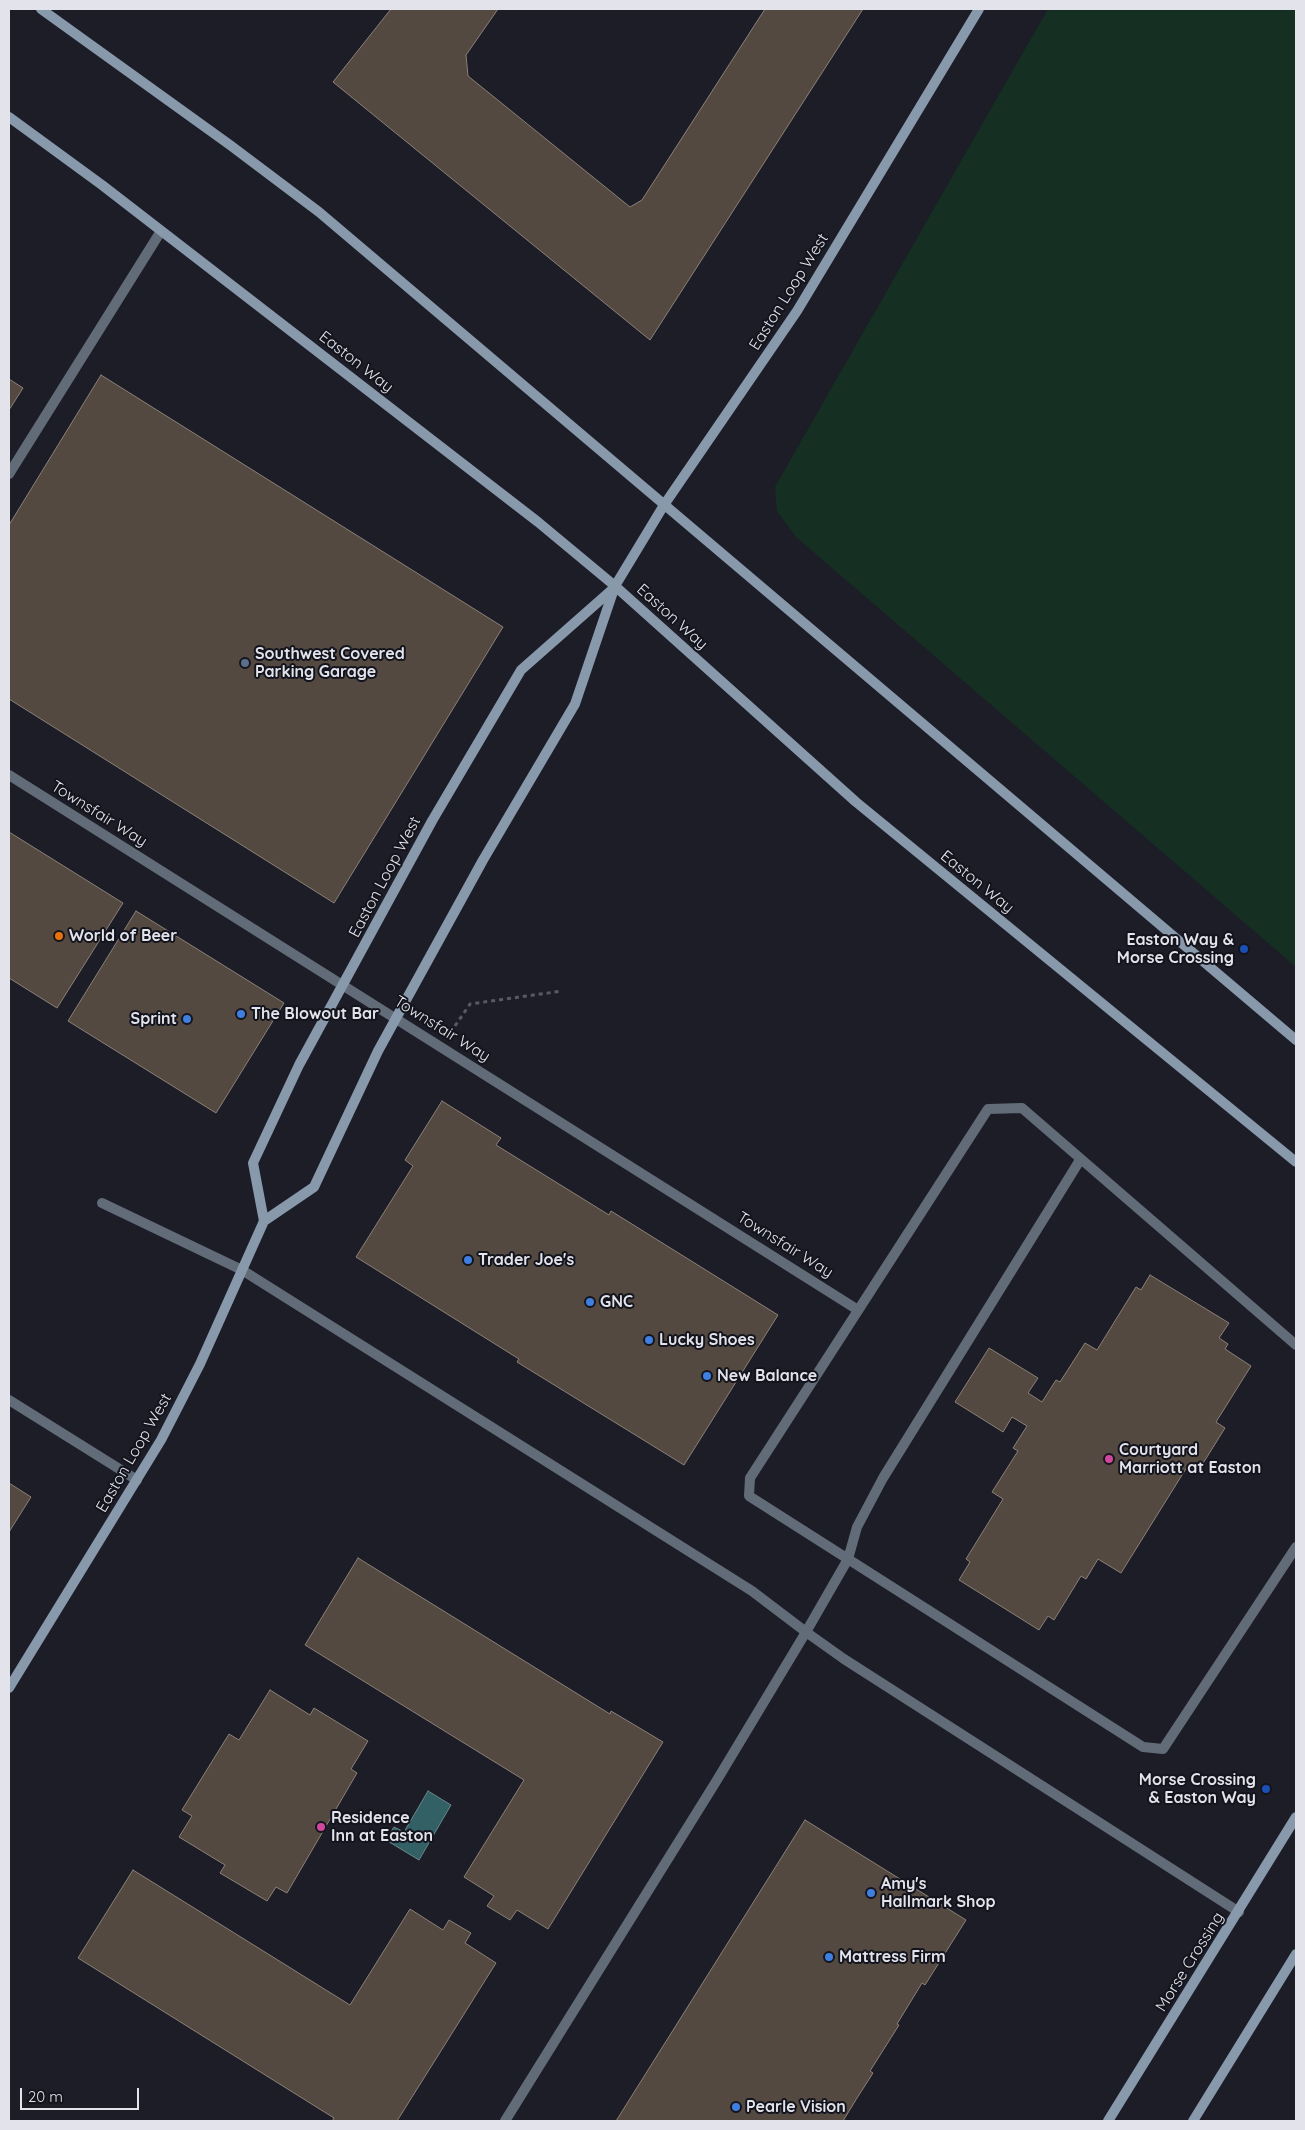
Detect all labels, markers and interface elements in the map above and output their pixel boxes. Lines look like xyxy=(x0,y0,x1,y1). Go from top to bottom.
street label: Easton Loop West xyxy=(745,230,833,354)
street label: Easton Way xyxy=(315,327,397,397)
street label: Easton Way xyxy=(633,580,711,654)
place label: Southwest Covered Parking Garage xyxy=(255,644,405,682)
marker: Southwest Covered Parking Garage xyxy=(239,657,251,669)
street label: Townsfair Way xyxy=(47,777,151,851)
street label: Easton Loop West xyxy=(345,813,425,941)
street label: Easton Way xyxy=(936,847,1018,917)
place label: World of Beer xyxy=(69,926,177,946)
marker: World of Beer xyxy=(53,930,65,942)
place label: Easton Way & Morse Crossing xyxy=(1117,930,1234,968)
marker: Easton Way & Morse Crossing xyxy=(1238,943,1250,955)
street label: Townsfair Way xyxy=(390,992,494,1066)
place label: The Blowout Bar xyxy=(251,1004,379,1024)
marker: The Blowout Bar xyxy=(235,1008,247,1020)
place label: Sprint xyxy=(131,1009,177,1029)
marker: Sprint xyxy=(181,1013,193,1025)
street label: Townsfair Way xyxy=(733,1208,837,1282)
place label: Trader Joe's xyxy=(478,1250,574,1270)
marker: Trader Joe's xyxy=(462,1254,474,1266)
place label: GNC xyxy=(600,1292,633,1312)
marker: GNC xyxy=(584,1296,596,1308)
place label: Lucky Shoes xyxy=(659,1330,755,1350)
marker: Lucky Shoes xyxy=(643,1334,655,1346)
place label: New Balance xyxy=(717,1366,817,1386)
marker: New Balance xyxy=(701,1370,713,1382)
street label: Easton Loop West xyxy=(92,1390,176,1516)
place label: Courtyard Marriott at Easton xyxy=(1119,1440,1261,1478)
marker: Courtyard Marriott at Easton xyxy=(1103,1453,1115,1465)
place label: Morse Crossing & Easton Way xyxy=(1139,1770,1256,1808)
marker: Morse Crossing & Easton Way xyxy=(1260,1783,1272,1795)
place label: Residence Inn at Easton xyxy=(331,1808,433,1846)
marker: Residence Inn at Easton xyxy=(315,1821,327,1833)
place label: Amy's Hallmark Shop xyxy=(881,1874,995,1912)
marker: Amy's Hallmark Shop xyxy=(865,1887,877,1899)
street label: Morse Crossing xyxy=(1152,1909,1228,2015)
place label: Mattress Firm xyxy=(839,1947,946,1967)
marker: Mattress Firm xyxy=(823,1951,835,1963)
scale bar xyxy=(22,2078,141,2110)
text: 20 m xyxy=(28,2087,63,2106)
place label: Pearle Vision xyxy=(746,2097,846,2117)
marker: Pearle Vision xyxy=(730,2101,742,2113)

